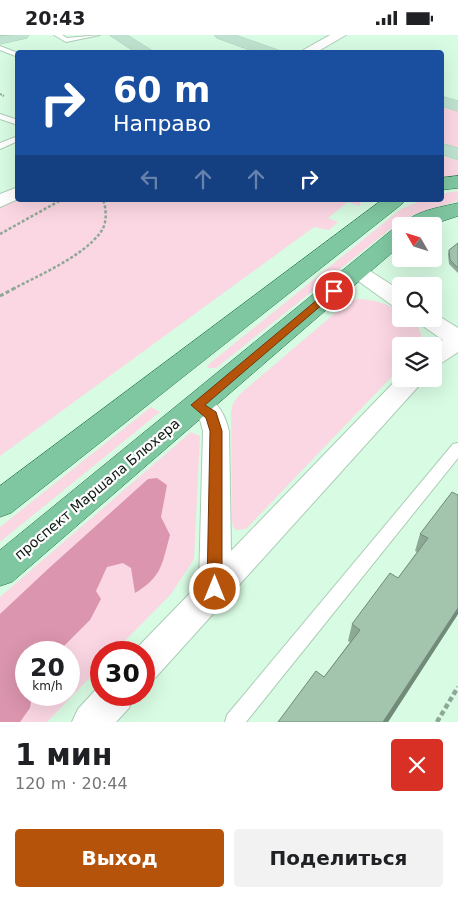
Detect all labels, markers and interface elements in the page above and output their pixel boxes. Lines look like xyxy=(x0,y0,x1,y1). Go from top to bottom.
text: 20:43 xyxy=(25,7,85,29)
icon: right xyxy=(30,70,95,135)
text: 60 m xyxy=(113,70,210,110)
text: Направо xyxy=(113,111,211,136)
icon: left xyxy=(136,165,164,193)
icon: ahead xyxy=(189,165,217,193)
icon: ahead xyxy=(242,165,270,193)
icon: right xyxy=(295,165,323,193)
north arrow xyxy=(392,217,442,267)
map controls xyxy=(392,217,442,387)
pin xyxy=(313,270,355,312)
icon: arrive xyxy=(320,277,348,305)
button: search xyxy=(392,277,442,327)
button: layers xyxy=(392,337,442,387)
street label: проспект Маршала Блюхера xyxy=(11,415,183,563)
position arrow xyxy=(188,562,240,614)
speed limit sign: 30 xyxy=(90,641,155,706)
text: 20 xyxy=(30,653,65,682)
text: km/h xyxy=(32,679,63,693)
text: 1 мин xyxy=(15,737,113,772)
button: close xyxy=(391,739,443,791)
text: 120 m · 20:44 xyxy=(15,774,128,793)
button: Выход xyxy=(15,829,224,887)
button: Поделиться xyxy=(234,829,443,887)

